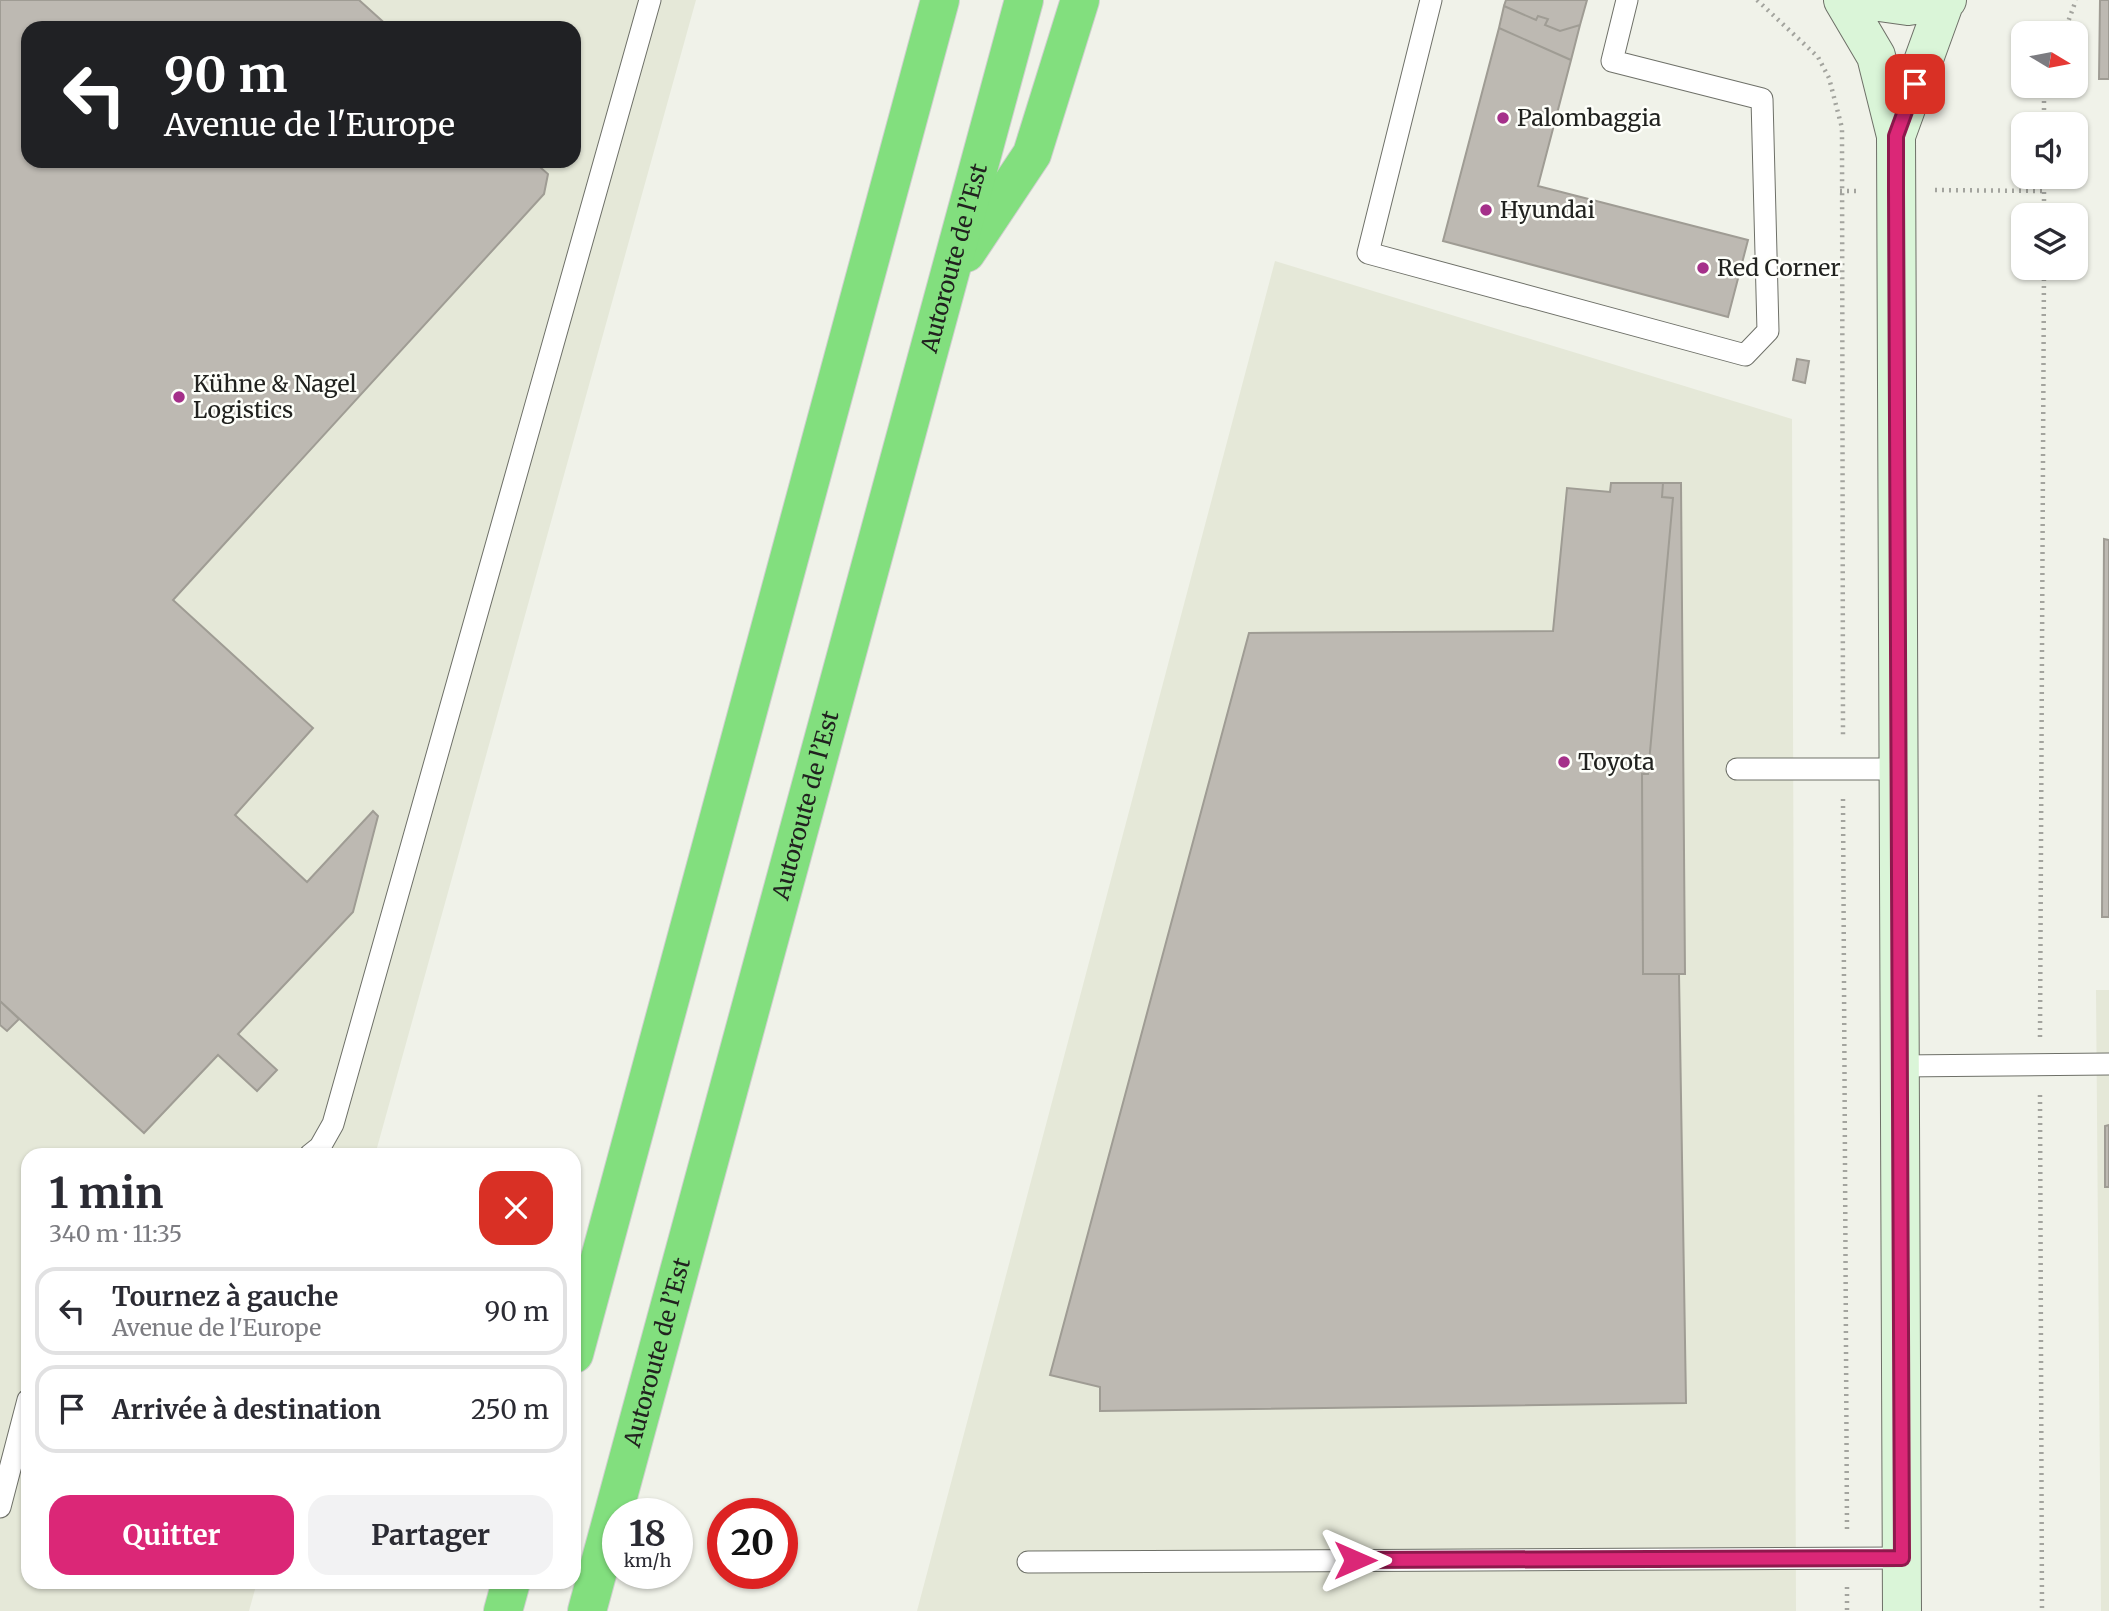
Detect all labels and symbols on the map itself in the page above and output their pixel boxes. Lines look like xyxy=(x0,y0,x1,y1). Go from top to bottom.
north arrow xyxy=(2011,21,2088,98)
pin xyxy=(1885,54,1945,114)
place label: Palombaggia xyxy=(1517,103,1661,132)
marker: Palombaggia xyxy=(1495,110,1511,126)
street label: Autoroute de l’Est xyxy=(914,160,993,357)
place label: Hyundai xyxy=(1500,195,1595,224)
marker: Hyundai xyxy=(1478,202,1494,218)
place label: Red Corner xyxy=(1717,253,1841,282)
marker: Red Corner xyxy=(1695,260,1711,276)
place label: Kühne & Nagel Logistics xyxy=(193,369,357,424)
marker: Kühne & Nagel Logistics xyxy=(171,389,187,405)
street label: Autoroute de l’Est xyxy=(765,707,845,904)
place label: Toyota xyxy=(1578,747,1654,776)
marker: Toyota xyxy=(1556,754,1572,770)
street label: Autoroute de l’Est xyxy=(617,1254,696,1451)
speed limit sign: 20 xyxy=(707,1498,798,1589)
position arrow xyxy=(1318,1523,1392,1597)

